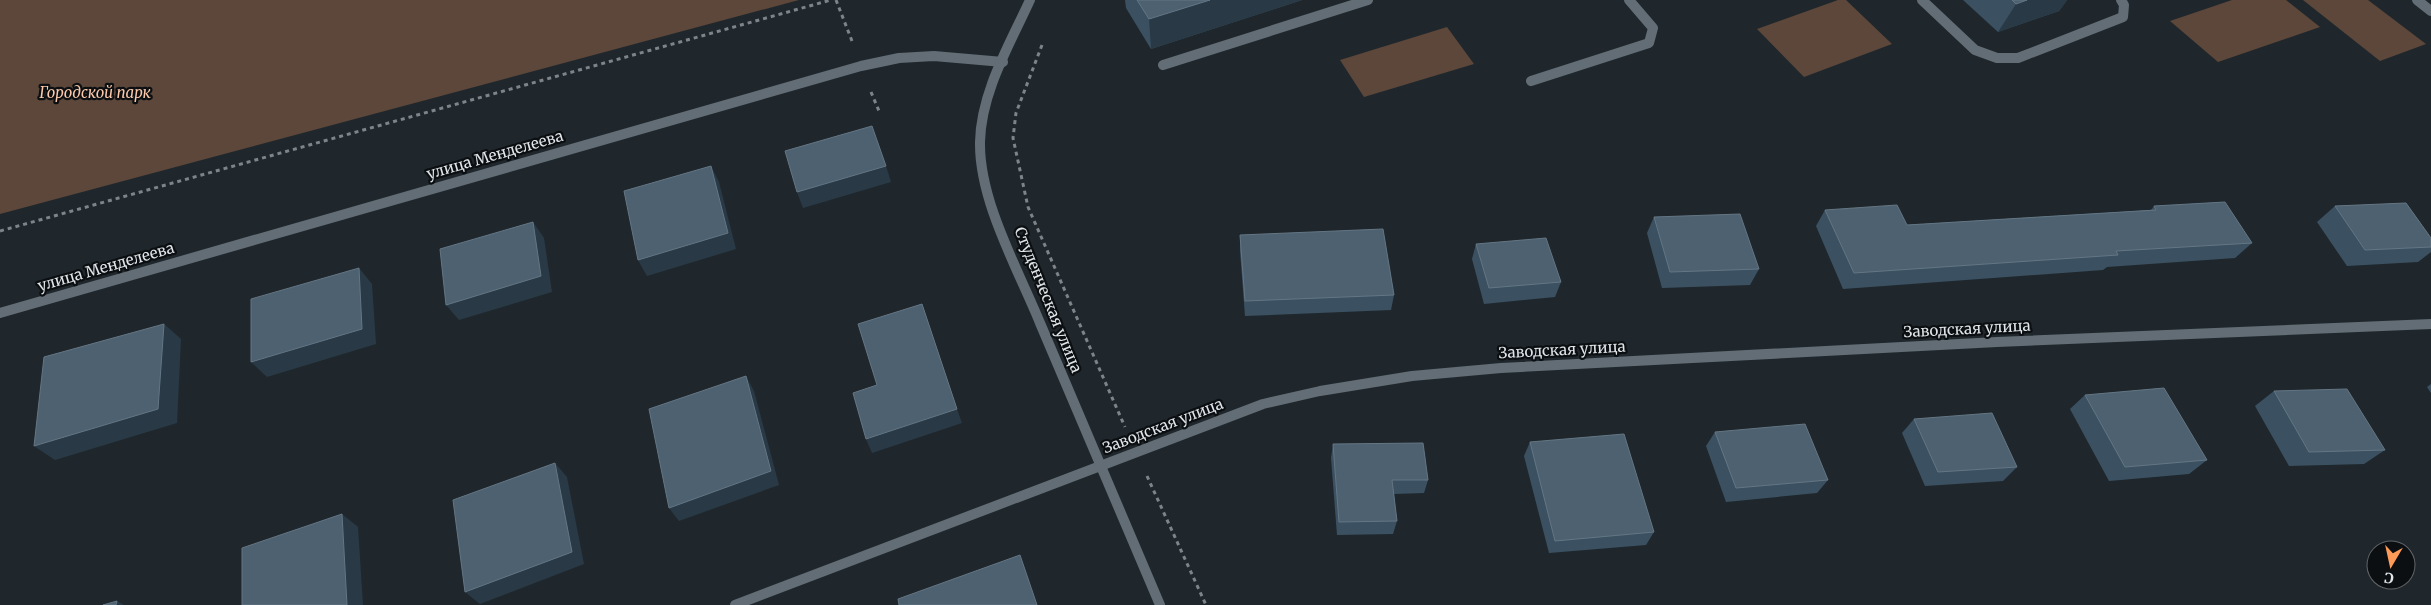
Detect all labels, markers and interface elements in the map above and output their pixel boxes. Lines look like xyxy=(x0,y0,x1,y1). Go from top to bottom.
park label: Городской парк xyxy=(39,83,152,102)
street label: улица Менделеева xyxy=(424,126,565,183)
street label: Студенческая улица xyxy=(1011,224,1086,375)
street label: улица Менделеева xyxy=(35,238,176,295)
street label: Заводская улица xyxy=(1903,316,2031,341)
street label: Заводская улица xyxy=(1498,337,1626,362)
street label: Заводская улица xyxy=(1100,394,1226,457)
north arrow xyxy=(2366,540,2416,590)
text: С xyxy=(2383,568,2395,587)

